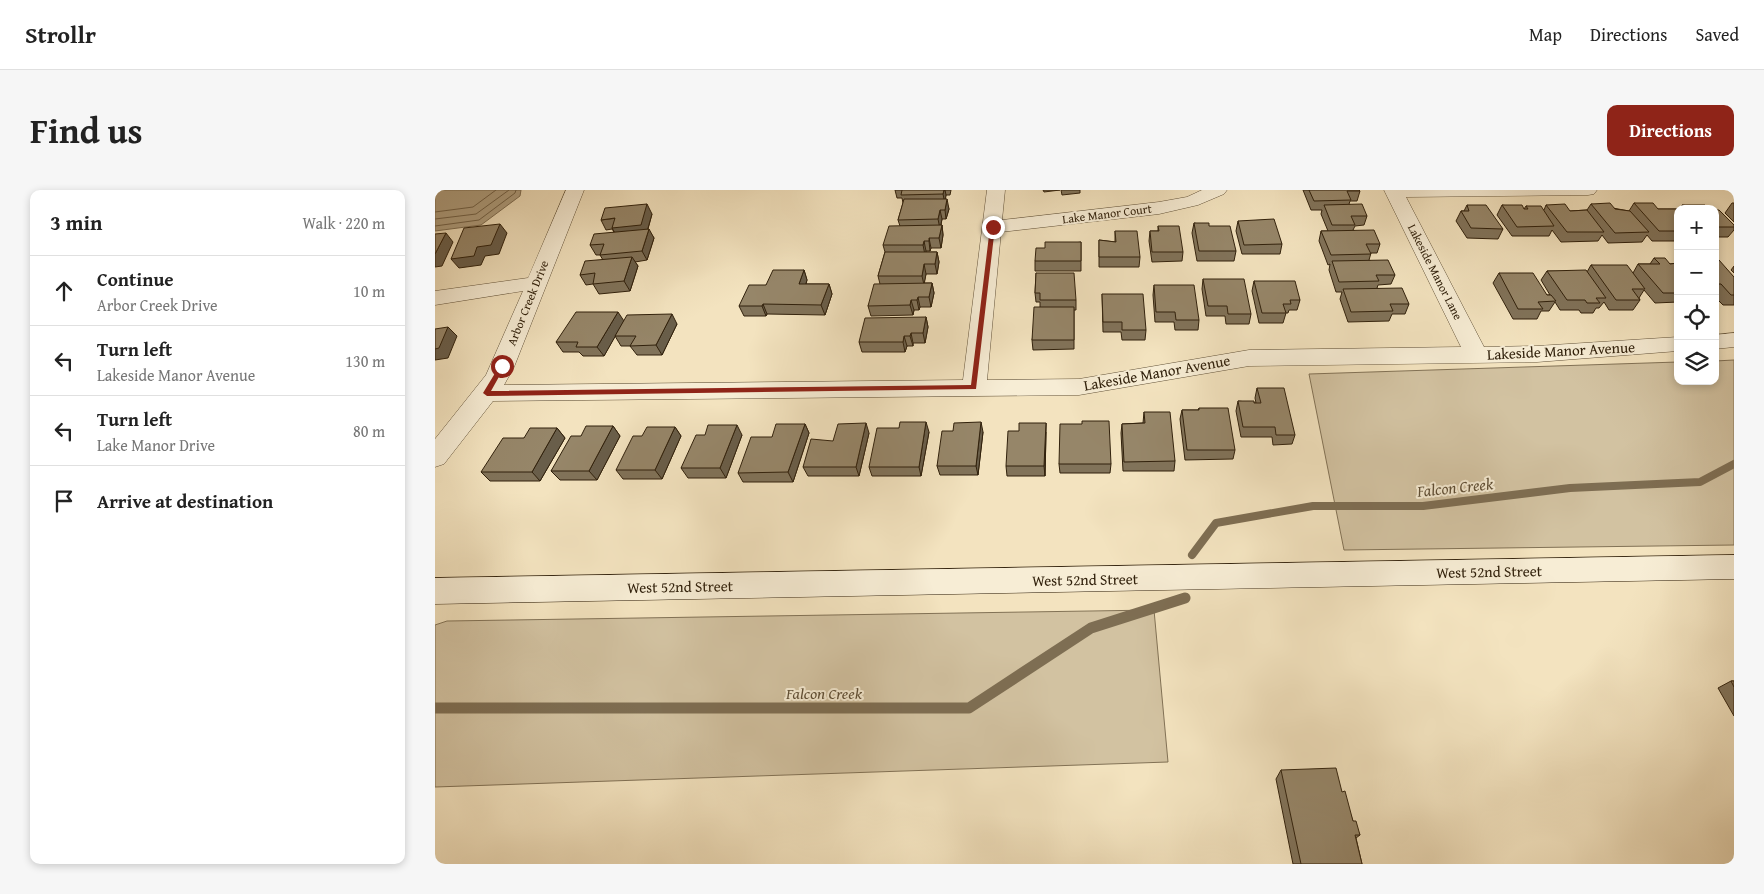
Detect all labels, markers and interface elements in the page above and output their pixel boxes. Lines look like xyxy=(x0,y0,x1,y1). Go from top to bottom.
text: Strollr xyxy=(25,17,96,52)
text: Map xyxy=(1529,21,1562,48)
text: Directions xyxy=(1590,21,1667,48)
text: Saved xyxy=(1695,21,1739,48)
text: Find us xyxy=(30,105,143,156)
button: Directions xyxy=(1607,105,1734,156)
street label: Lake Manor Court xyxy=(1061,199,1153,227)
map controls xyxy=(1674,205,1719,385)
button: + xyxy=(1674,205,1719,250)
text: 3 min xyxy=(50,207,102,238)
text: Walk · 220 m xyxy=(302,211,385,235)
route end xyxy=(982,216,1005,239)
street label: Lakeside Manor Lane xyxy=(1404,221,1467,323)
button: − xyxy=(1674,250,1719,295)
street label: Arbor Creek Drive xyxy=(503,257,552,348)
text: Continue xyxy=(97,265,174,293)
icon: ahead xyxy=(50,277,78,305)
text: 10 m xyxy=(353,279,385,303)
text: Arbor Creek Drive xyxy=(97,293,217,317)
button: locate xyxy=(1674,295,1719,340)
text: Turn left xyxy=(97,335,172,363)
street label: Lakeside Manor Avenue xyxy=(1486,336,1636,365)
button: layers xyxy=(1674,340,1719,385)
icon: left xyxy=(50,347,78,375)
text: 130 m xyxy=(345,349,385,373)
street label: Lakeside Manor Avenue xyxy=(1082,349,1232,396)
route start xyxy=(491,355,514,378)
text: Lakeside Manor Avenue xyxy=(97,363,255,387)
text: Turn left xyxy=(97,405,172,433)
icon: left xyxy=(50,417,78,445)
text: 80 m xyxy=(353,419,385,443)
text: Lake Manor Drive xyxy=(97,433,215,457)
water label: Falcon Creek xyxy=(1415,471,1495,503)
icon: arrive xyxy=(50,487,78,515)
text: Arrive at destination xyxy=(97,487,273,515)
street label: West 52nd Street xyxy=(1436,560,1543,583)
street label: West 52nd Street xyxy=(1032,568,1139,591)
street label: West 52nd Street xyxy=(627,575,734,598)
water label: Falcon Creek xyxy=(785,681,863,705)

